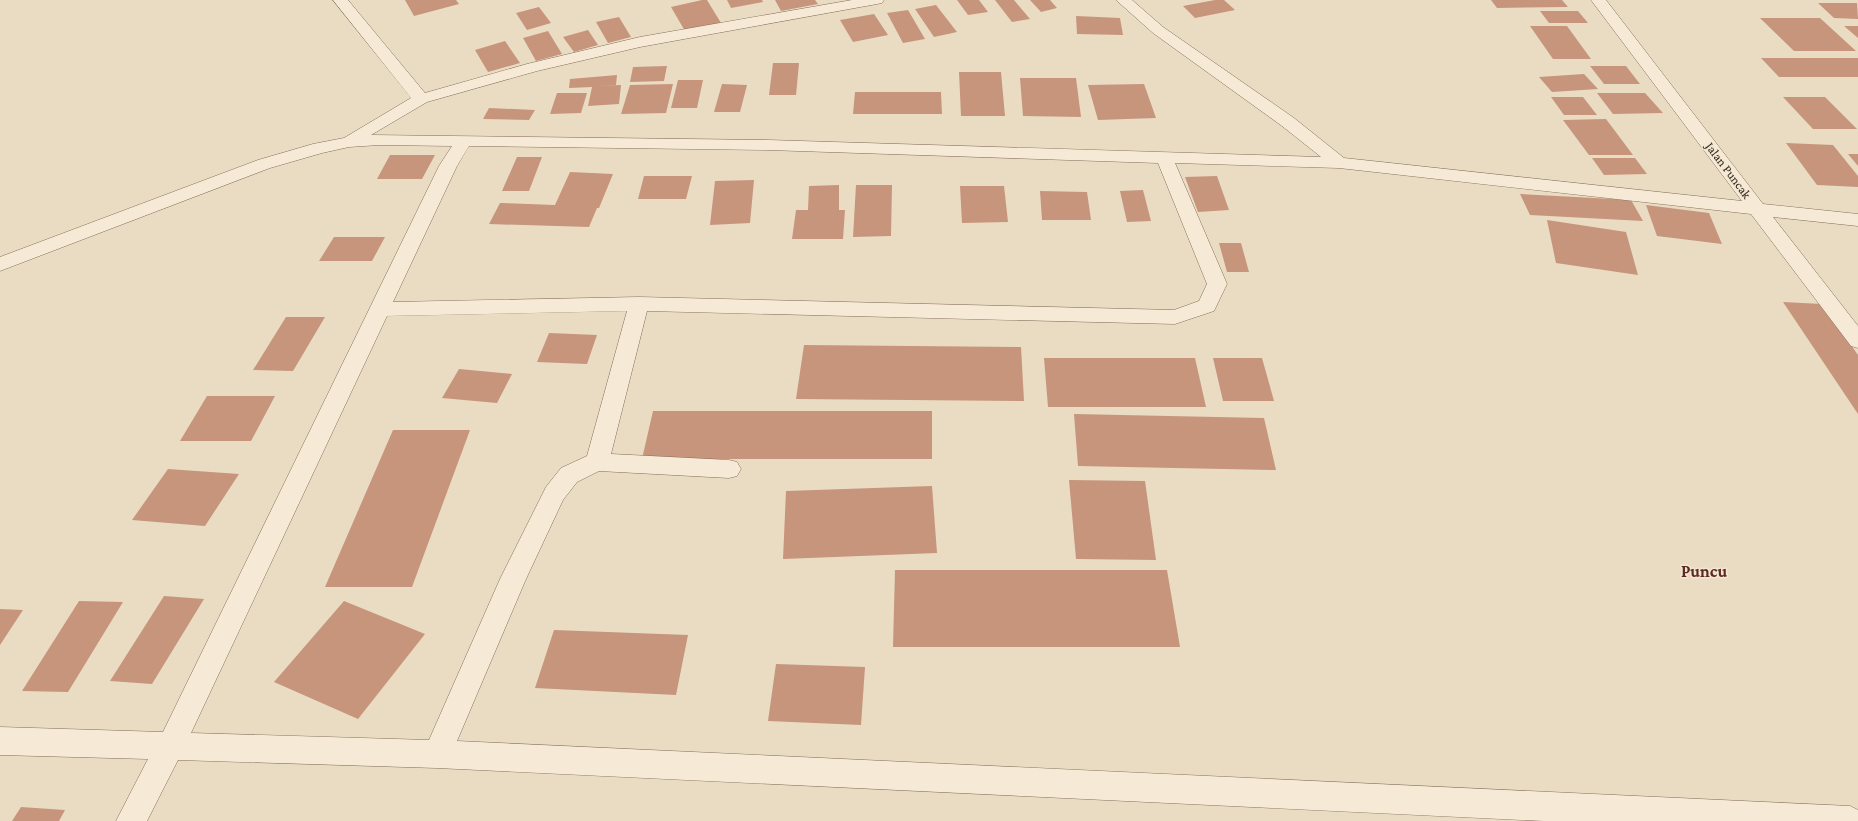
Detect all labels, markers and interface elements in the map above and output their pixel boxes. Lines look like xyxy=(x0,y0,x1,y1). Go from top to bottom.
street label: Jalan Puncak xyxy=(1702,138,1755,202)
district label: Puncu xyxy=(1681,562,1727,581)

